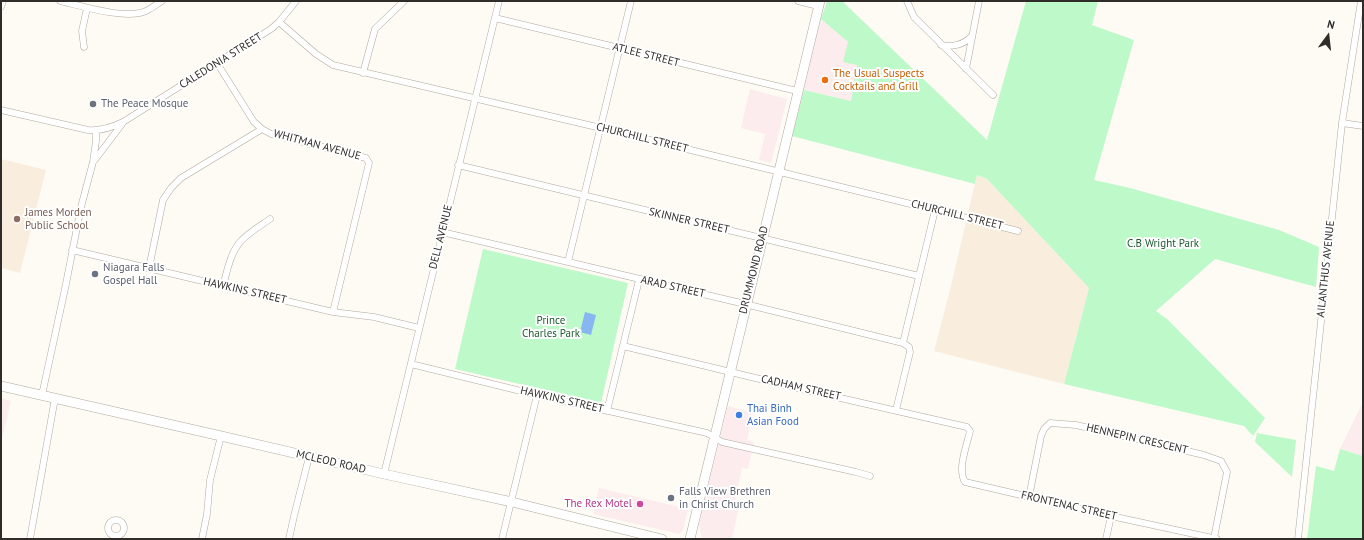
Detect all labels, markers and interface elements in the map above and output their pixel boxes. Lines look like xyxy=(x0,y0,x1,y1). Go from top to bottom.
north arrow xyxy=(1308,16,1348,56)
text: N xyxy=(1326,17,1336,32)
street label: CALEDONIA STREET xyxy=(177,30,265,92)
street label: ATLEE STREET xyxy=(611,40,681,70)
place label: The Usual Suspects Cocktails and Grill xyxy=(833,67,924,93)
marker: The Usual Suspects Cocktails and Grill xyxy=(820,75,830,85)
place label: The Peace Mosque xyxy=(101,97,188,111)
marker: The Peace Mosque xyxy=(88,99,98,109)
street label: CHURCHILL STREET xyxy=(595,120,689,156)
street label: WHITMAN AVENUE xyxy=(272,127,362,163)
street label: CHURCHILL STREET xyxy=(910,197,1004,233)
street label: DELL AVENUE xyxy=(427,203,455,271)
street label: SKINNER STREET xyxy=(647,205,731,237)
place label: James Morden Public School xyxy=(25,206,92,232)
marker: James Morden Public School xyxy=(12,214,22,224)
street label: AILANTHUS AVENUE xyxy=(1314,220,1338,318)
street label: DRUMMOND ROAD xyxy=(737,225,771,315)
park label: C.B Wright Park xyxy=(1127,237,1199,251)
place label: Niagara Falls Gospel Hall xyxy=(103,261,165,287)
marker: Niagara Falls Gospel Hall xyxy=(90,269,100,279)
street label: ARAD STREET xyxy=(640,273,706,301)
street label: HAWKINS STREET xyxy=(202,275,288,307)
park label: Prince Charles Park xyxy=(522,314,580,340)
street label: CADHAM STREET xyxy=(760,372,842,404)
street label: HAWKINS STREET xyxy=(519,384,605,416)
place label: Thai Binh Asian Food xyxy=(747,402,799,428)
marker: Thai Binh Asian Food xyxy=(734,410,744,420)
street label: HENNEPIN CRESCENT xyxy=(1085,421,1189,457)
street label: MCLEOD ROAD xyxy=(295,448,367,476)
place label: Falls View Brethren in Christ Church xyxy=(679,485,771,511)
street label: FRONTENAC STREET xyxy=(1020,489,1118,523)
marker: Falls View Brethren in Christ Church xyxy=(666,493,676,503)
place label: The Rex Motel xyxy=(564,497,632,511)
marker: The Rex Motel xyxy=(635,499,645,509)

